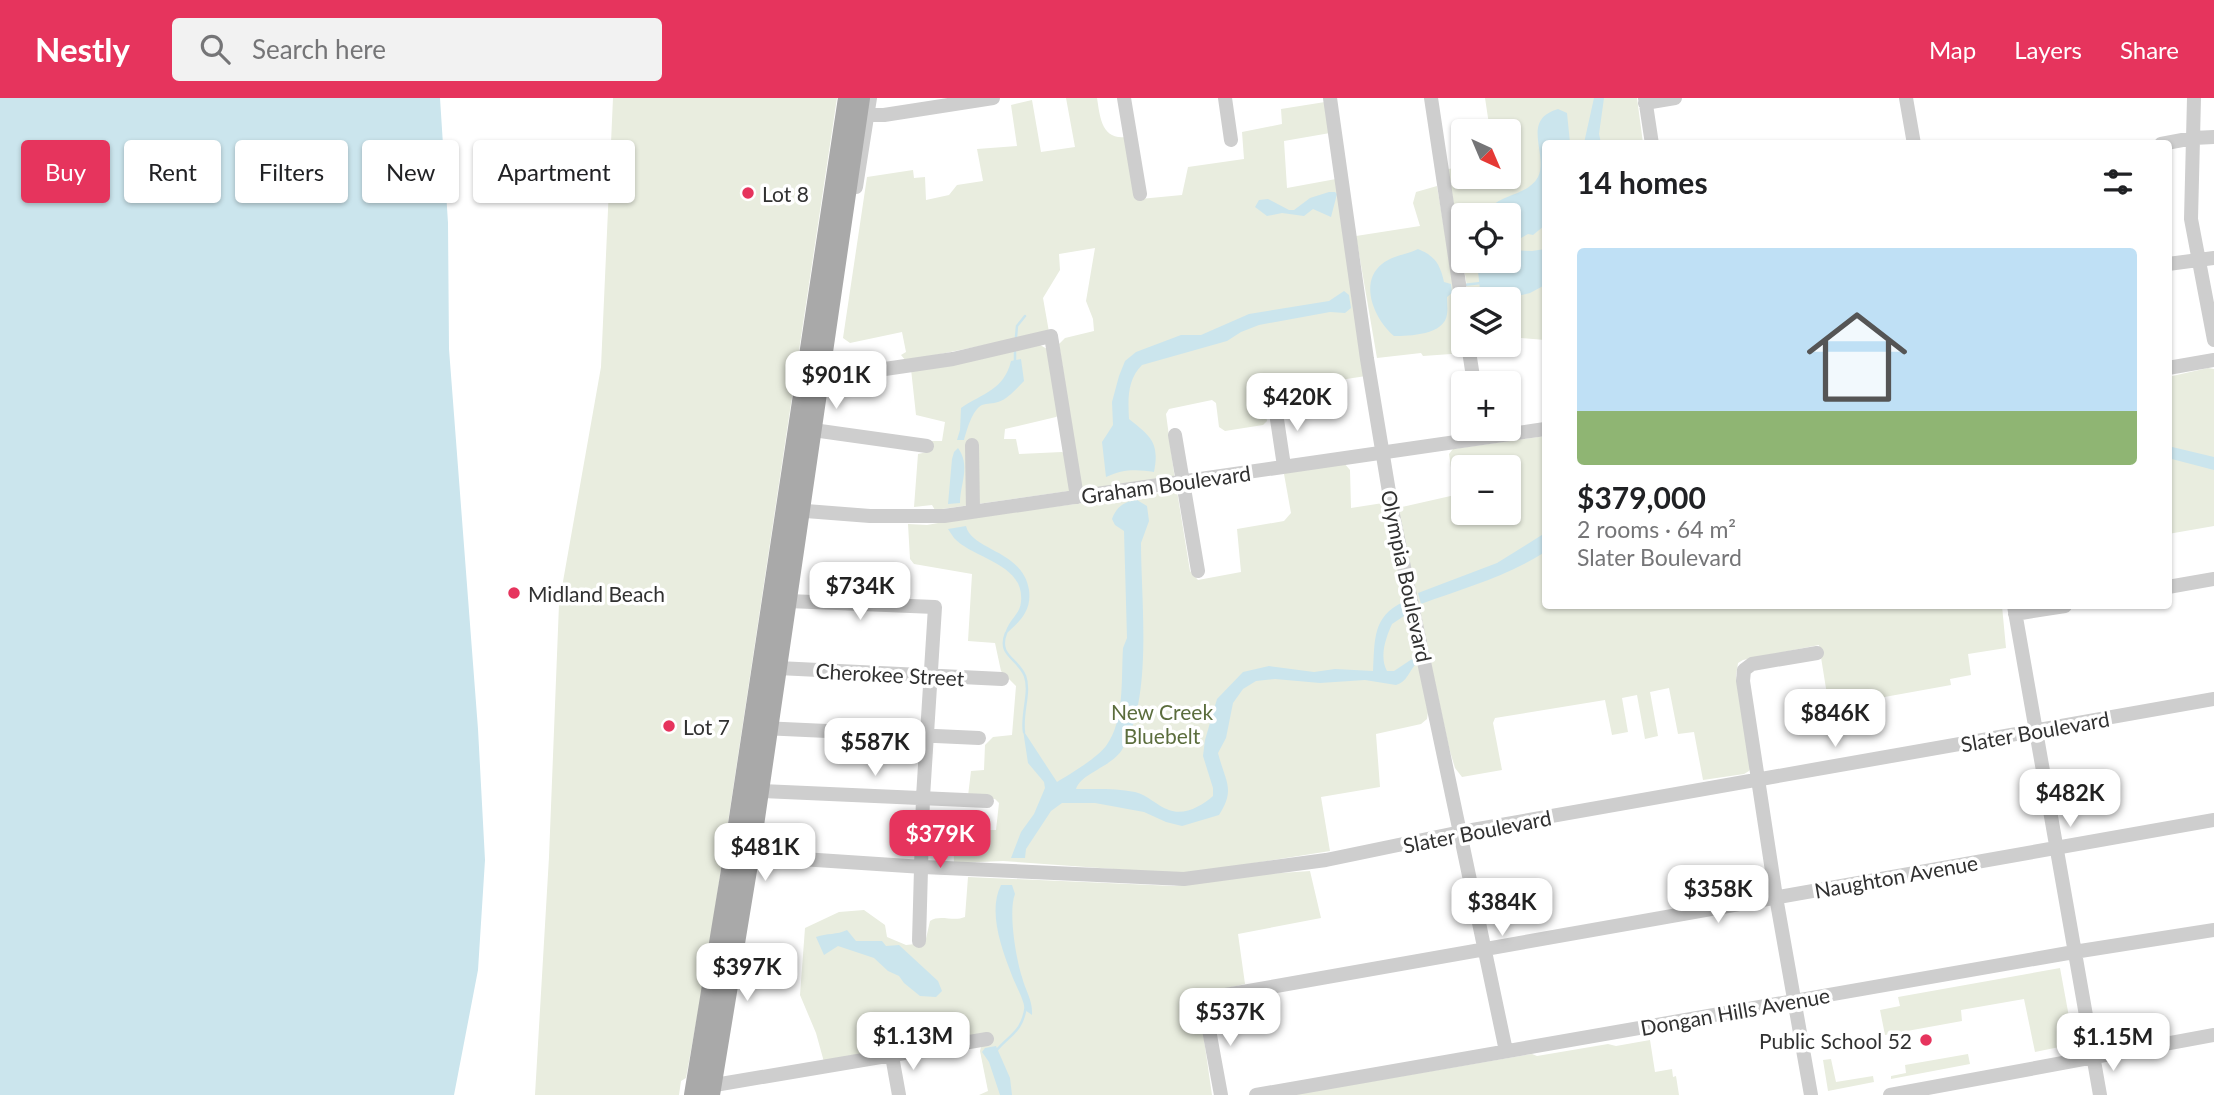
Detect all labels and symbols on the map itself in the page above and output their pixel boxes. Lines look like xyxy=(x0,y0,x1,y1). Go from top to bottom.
north arrow xyxy=(1451,119,1521,189)
place label: Lot 8 xyxy=(762,181,809,206)
marker: Lot 8 xyxy=(740,185,756,201)
pin: $901K xyxy=(787,352,885,411)
pin: $420K xyxy=(1248,374,1346,433)
street label: Graham Boulevard xyxy=(1080,460,1252,508)
street label: Olympia Boulevard xyxy=(1377,488,1437,664)
pin: $734K xyxy=(811,562,909,622)
place label: Midland Beach xyxy=(528,581,665,606)
marker: Midland Beach xyxy=(506,585,522,601)
street label: Cherokee Street xyxy=(815,658,965,690)
pin: $846K xyxy=(1786,690,1884,749)
park label: New Creek Bluebelt xyxy=(1111,699,1213,748)
street label: Slater Boulevard xyxy=(1959,706,2111,756)
place label: Lot 7 xyxy=(683,714,730,739)
marker: Lot 7 xyxy=(661,718,677,734)
pin: $587K xyxy=(826,718,924,778)
pin: $482K xyxy=(2021,770,2119,829)
street label: Slater Boulevard xyxy=(1401,804,1553,858)
pin: $379K xyxy=(891,810,989,870)
pin: $481K xyxy=(716,824,814,883)
street label: Naughton Avenue xyxy=(1812,849,1980,903)
pin: $358K xyxy=(1669,866,1767,925)
pin: $384K xyxy=(1453,878,1551,938)
pin: $397K xyxy=(698,944,796,1003)
street label: Dongan Hills Avenue xyxy=(1638,982,1832,1040)
pin: $537K xyxy=(1181,988,1279,1048)
pin: $1.13M xyxy=(856,1012,970,1072)
pin: $1.15M xyxy=(2056,1014,2170,1073)
place label: Public School 52 xyxy=(1759,1028,1912,1053)
marker: Public School 52 xyxy=(1918,1032,1934,1048)

